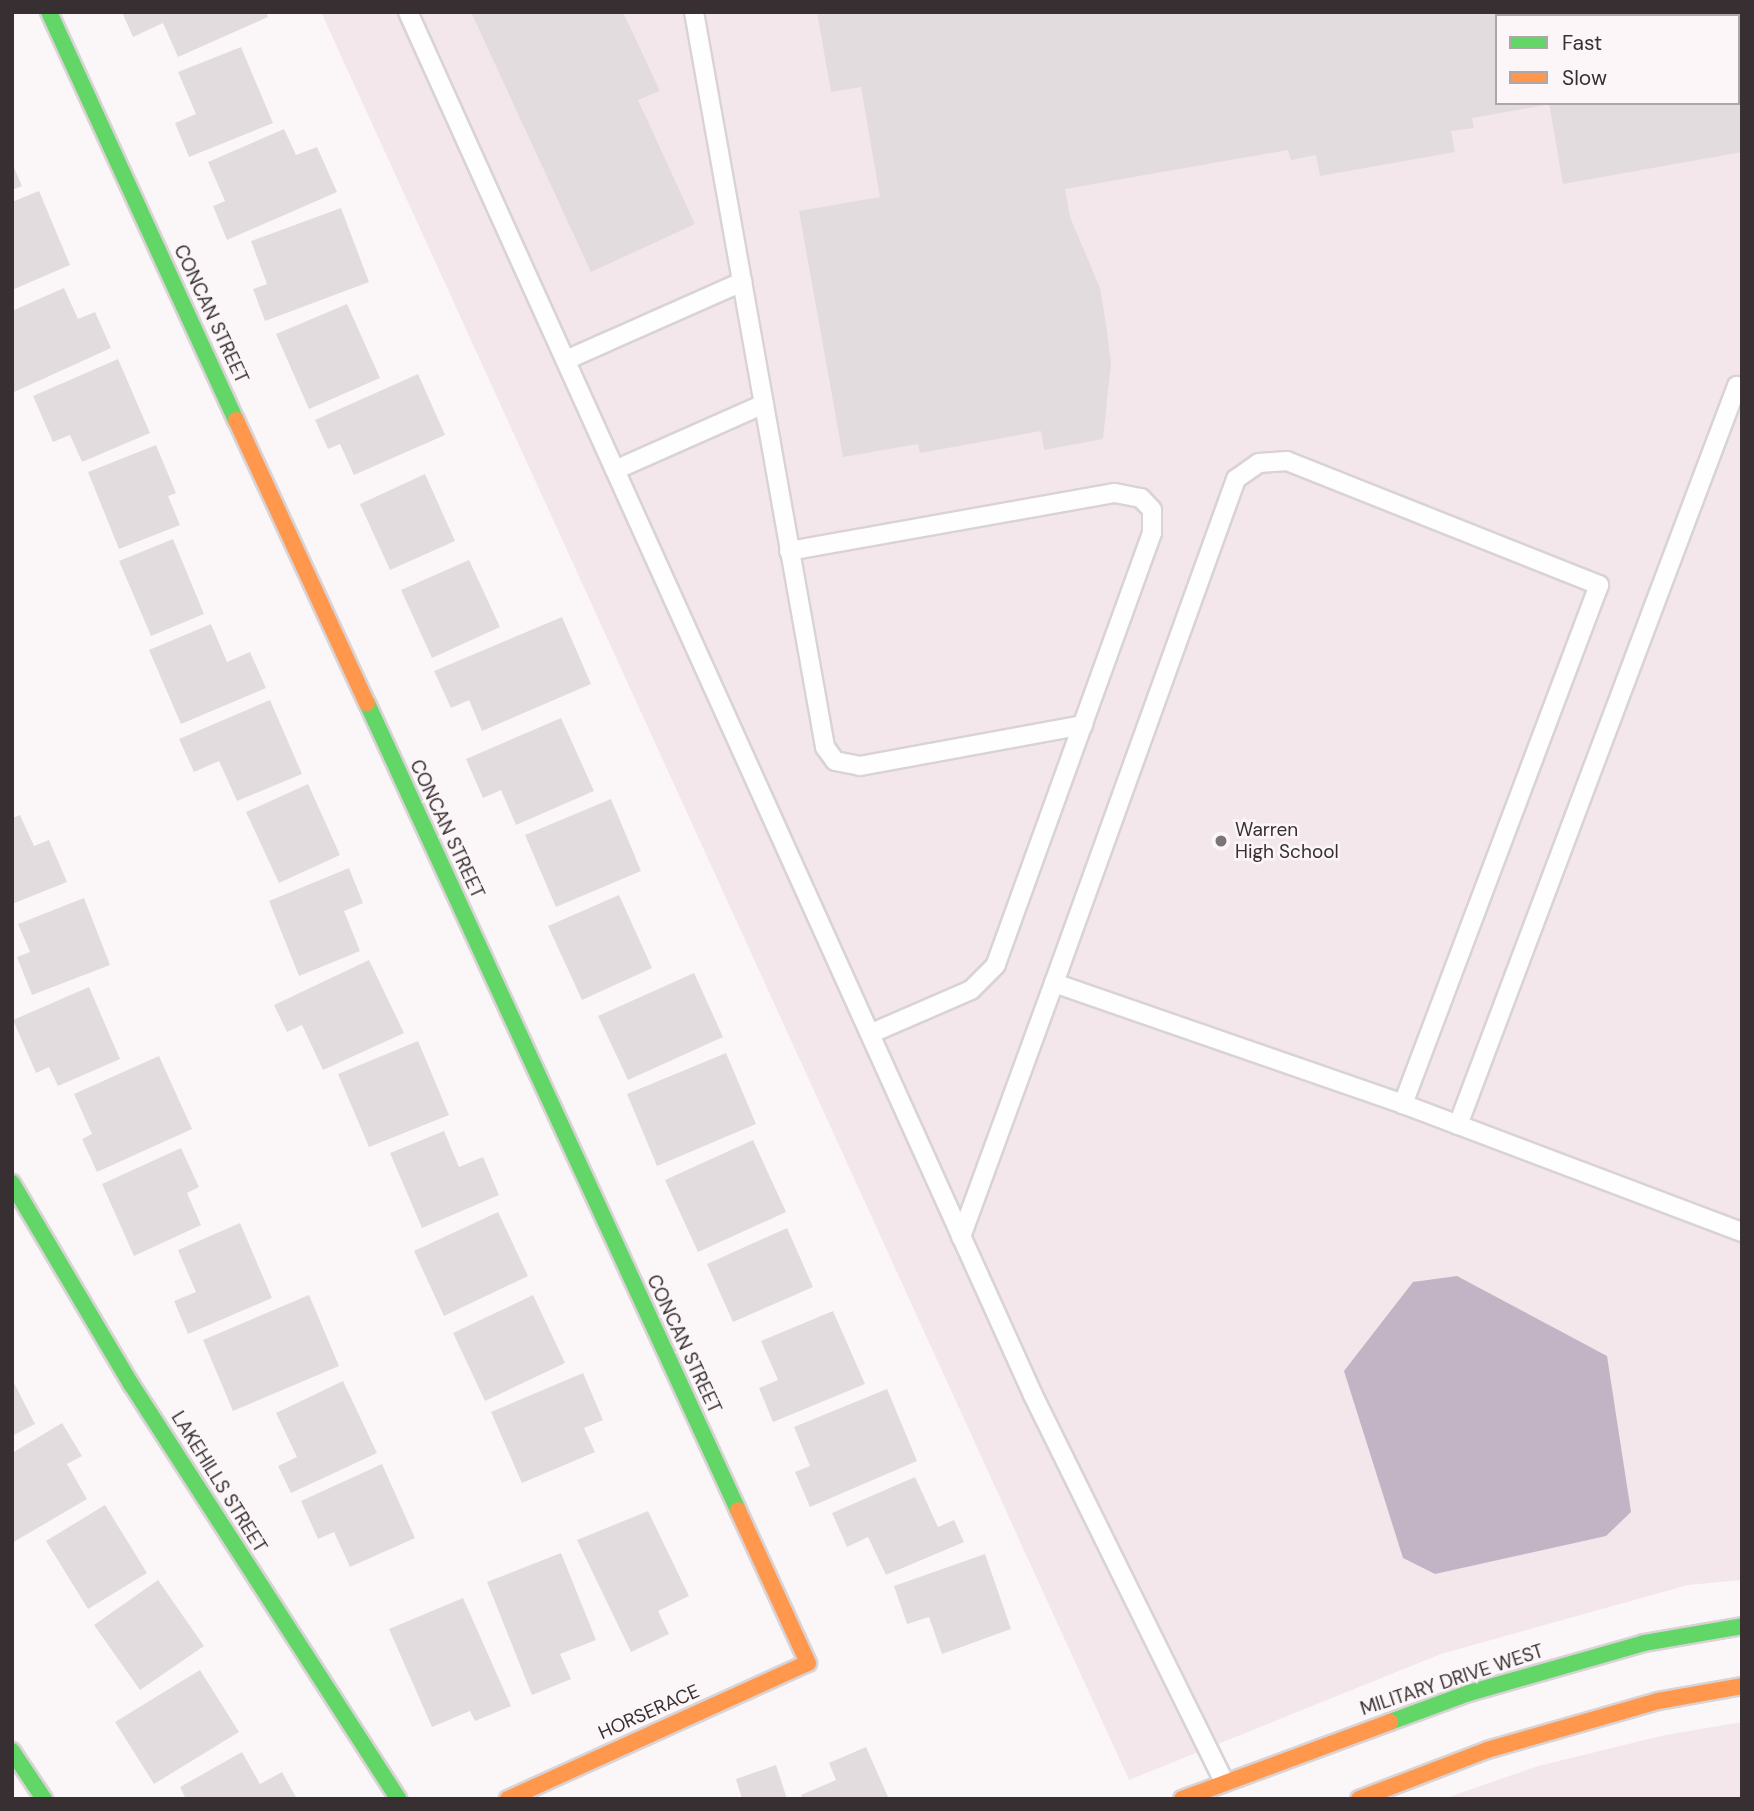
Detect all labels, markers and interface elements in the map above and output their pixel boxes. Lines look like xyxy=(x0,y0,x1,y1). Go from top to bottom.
legend xyxy=(1495,14,1740,105)
text: Fast xyxy=(1562,29,1602,57)
text: Slow xyxy=(1562,64,1607,92)
street label: CONCAN STREET xyxy=(169,241,253,387)
street label: CONCAN STREET xyxy=(405,756,489,902)
place label: Warren High School xyxy=(1235,819,1339,863)
marker: Warren High School xyxy=(1213,833,1229,849)
street label: CONCAN STREET xyxy=(642,1271,726,1417)
street label: LAKEHILLS STREET xyxy=(166,1407,272,1557)
street label: MILITARY DRIVE WEST xyxy=(1358,1640,1546,1720)
street label: HORSERACE xyxy=(595,1680,703,1744)

